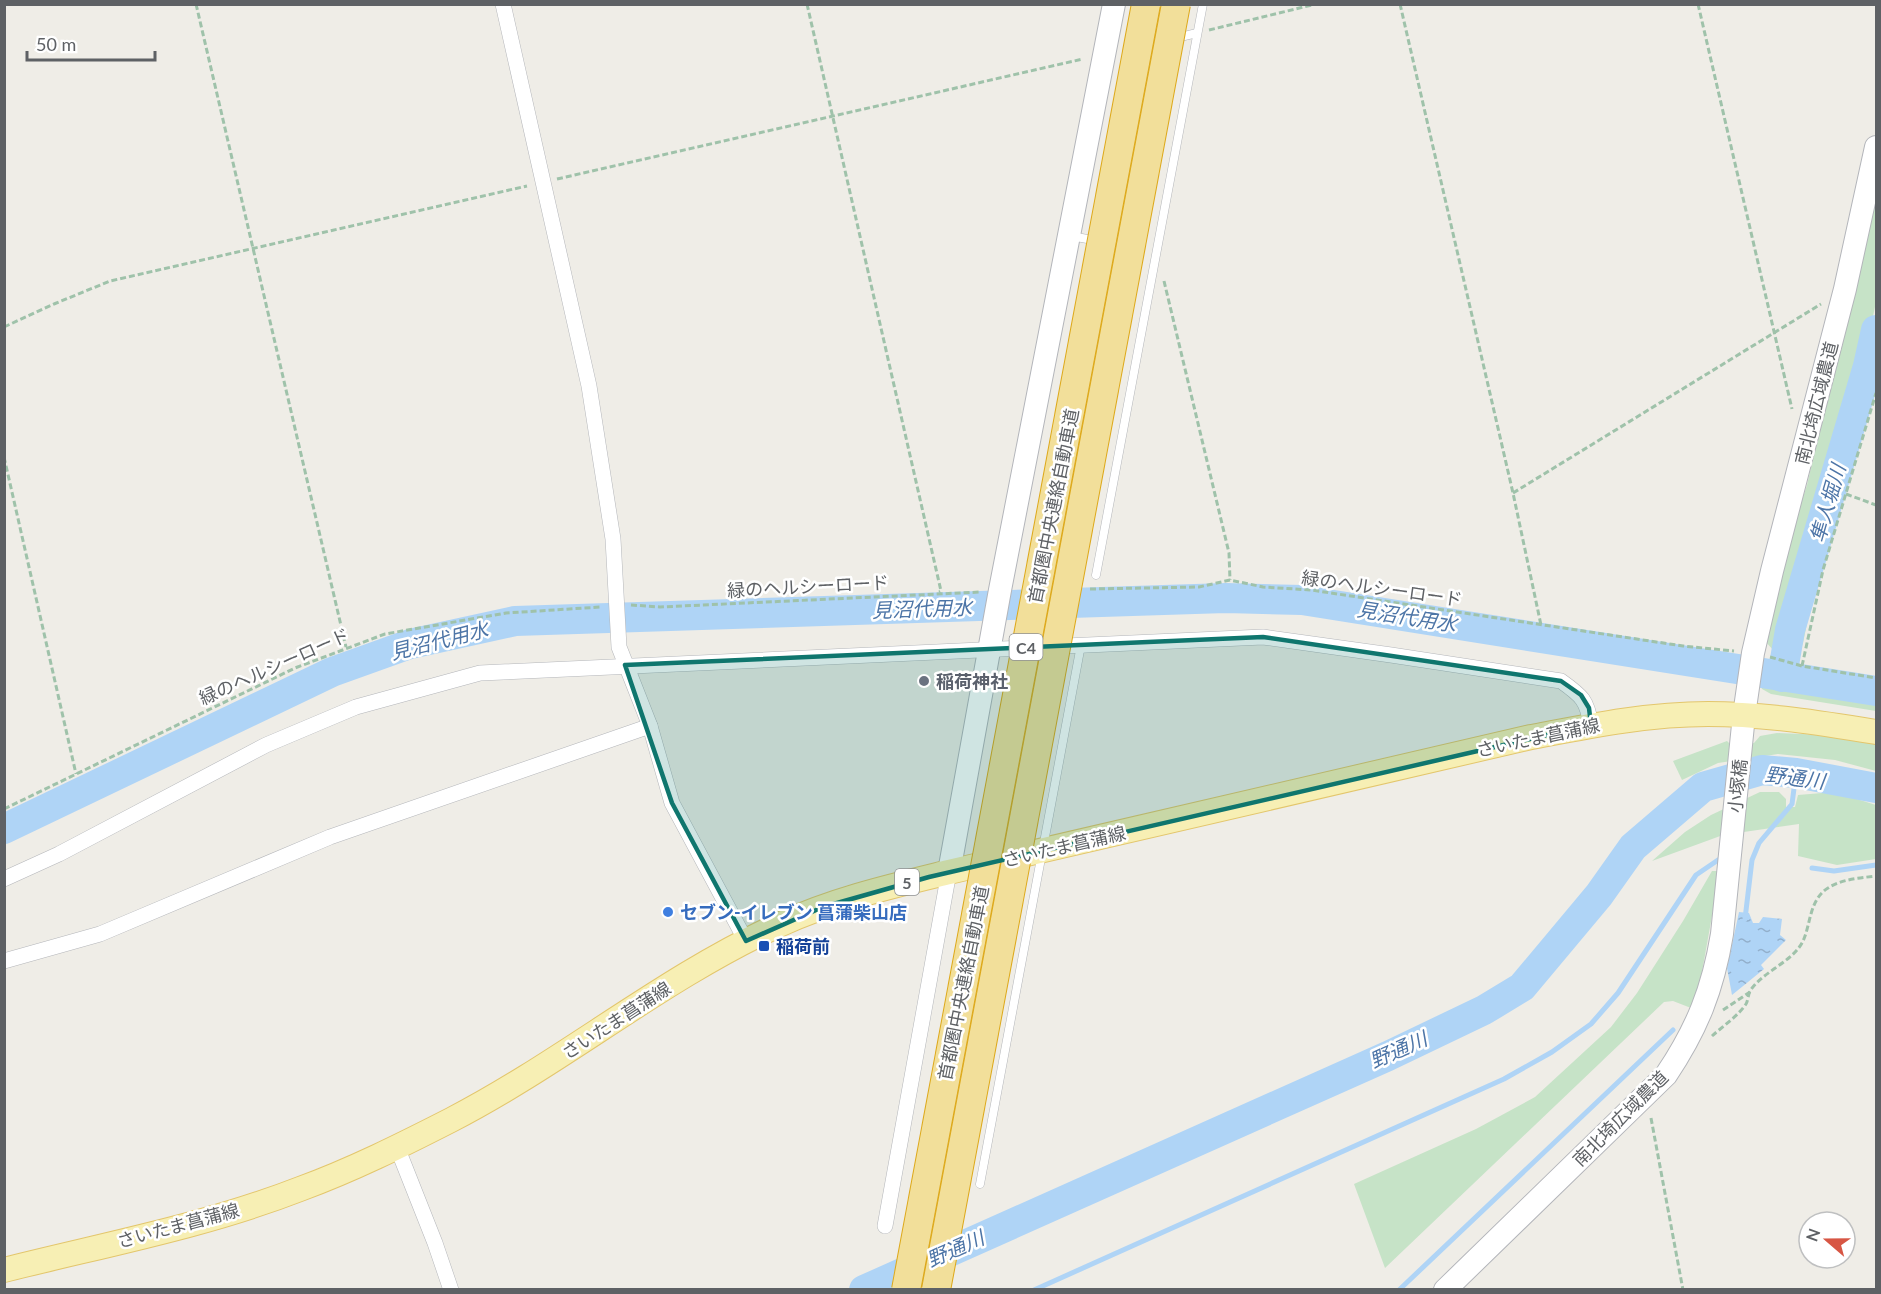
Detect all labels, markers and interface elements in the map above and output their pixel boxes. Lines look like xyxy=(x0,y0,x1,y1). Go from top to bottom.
scale bar xyxy=(27,24,154,62)
text: 50 m xyxy=(36,33,76,55)
street label: 南北埼広域農道 xyxy=(1790,339,1842,467)
street label: 首都圏中央連絡自動車道 xyxy=(1023,407,1083,605)
water label: 隼人堀川 xyxy=(1804,459,1850,545)
street label: 緑のヘルシーロード xyxy=(1300,566,1464,610)
street label: 緑のヘルシーロード xyxy=(727,571,889,601)
water label: 見沼代用水 xyxy=(872,594,974,622)
water label: 見沼代用水 xyxy=(1356,596,1460,636)
water label: 見沼代用水 xyxy=(388,616,492,664)
street label: 緑のヘルシーロード xyxy=(196,623,352,709)
road number: C4 xyxy=(1010,634,1042,660)
place label: 稲荷神社 xyxy=(936,670,1008,692)
marker: 稲荷神社 xyxy=(917,674,931,688)
street label: さいたま菖蒲線 xyxy=(1474,713,1602,761)
street label: 小塚橋 xyxy=(1723,758,1751,814)
water label: 野通川 xyxy=(1764,761,1828,793)
street label: さいたま菖蒲線 xyxy=(1000,821,1128,871)
road number: 5 xyxy=(895,869,919,895)
street label: 首都圏中央連絡自動車道 xyxy=(933,884,993,1082)
place label: セブン-イレブン 菖蒲柴山店 xyxy=(680,901,907,923)
marker: セブン-イレブン 菖蒲柴山店 xyxy=(661,905,675,919)
place label: 稲荷前 xyxy=(776,935,830,957)
marker: 稲荷前 xyxy=(757,939,771,953)
street label: さいたま菖蒲線 xyxy=(557,977,675,1063)
water label: 野通川 xyxy=(1366,1025,1432,1072)
street label: 南北埼広域農道 xyxy=(1568,1066,1672,1170)
street label: さいたま菖蒲線 xyxy=(115,1198,241,1252)
north arrow xyxy=(1797,1210,1857,1270)
water label: 野通川 xyxy=(923,1224,989,1271)
text: N xyxy=(1801,1226,1823,1244)

